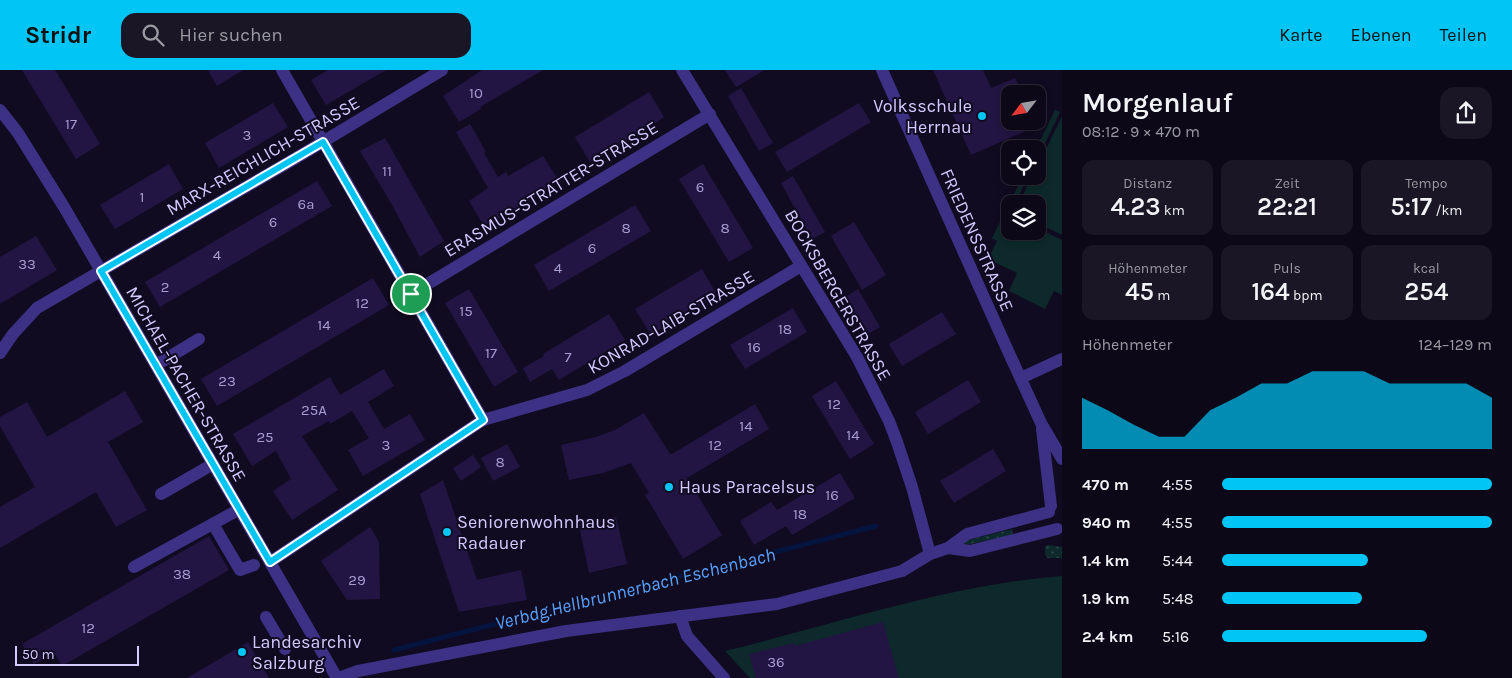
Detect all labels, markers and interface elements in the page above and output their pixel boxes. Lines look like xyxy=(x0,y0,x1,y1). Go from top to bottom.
search box xyxy=(121,13,471,58)
text: Stridr xyxy=(25,21,91,49)
icon: search xyxy=(139,21,167,49)
text: Hier suchen xyxy=(179,24,283,46)
text: Karte xyxy=(1279,24,1323,46)
text: Ebenen xyxy=(1351,24,1412,46)
text: Teilen xyxy=(1440,24,1487,46)
house number: 10 xyxy=(469,84,483,102)
north arrow xyxy=(1001,85,1046,130)
map controls xyxy=(1001,85,1046,240)
text: Morgenlauf xyxy=(1082,86,1233,119)
button: share xyxy=(1440,87,1492,139)
street label: MARX-REICHLICH-STRASSE xyxy=(162,92,364,220)
place label: Volksschule Herrnau xyxy=(873,95,972,138)
marker: Volksschule Herrnau xyxy=(976,110,988,122)
house number: 17 xyxy=(65,115,77,133)
street label: ERASMUS-STRATTER-STRASSE xyxy=(440,116,662,262)
text: 08:12 · 9 × 470 m xyxy=(1082,122,1200,141)
house number: 3 xyxy=(243,126,251,144)
button: locate xyxy=(1001,140,1046,185)
house number: 11 xyxy=(382,162,392,180)
street label: FRIEDENSSTRASSE xyxy=(936,165,1018,315)
text: Distanz xyxy=(1123,175,1172,192)
text: Zeit xyxy=(1275,175,1299,192)
text: Tempo xyxy=(1405,175,1447,192)
house number: 6 xyxy=(696,178,704,196)
house number: 1 xyxy=(140,188,144,206)
text: 4.23 xyxy=(1110,192,1161,221)
text: 22:21 xyxy=(1257,192,1317,221)
text: 5:17 xyxy=(1390,192,1432,221)
house number: 6a xyxy=(298,195,314,213)
button: layers xyxy=(1001,195,1046,240)
text: km xyxy=(1161,202,1185,219)
text: /km xyxy=(1432,202,1462,219)
street label: BOCKSBERGERSTRASSE xyxy=(780,206,896,384)
house number: 6 xyxy=(269,213,277,231)
house number: 8 xyxy=(621,219,631,237)
house number: 8 xyxy=(720,219,730,237)
house number: 6 xyxy=(588,239,596,257)
house number: 4 xyxy=(213,246,222,264)
house number: 33 xyxy=(18,255,36,273)
house number: 4 xyxy=(554,259,563,277)
text: Höhenmeter xyxy=(1108,260,1187,277)
text: Puls xyxy=(1273,260,1301,277)
text: kcal xyxy=(1413,260,1440,277)
street label: KONRAD-LAIB-STRASSE xyxy=(584,265,758,379)
pin xyxy=(390,273,432,315)
text: 45 xyxy=(1125,277,1154,306)
text: 164 xyxy=(1251,277,1290,306)
text: 254 xyxy=(1404,277,1448,306)
house number: 2 xyxy=(161,278,169,296)
icon: arrive xyxy=(397,280,425,308)
street label: MICHAEL-PACHER-STRASSE xyxy=(121,282,251,486)
text: m xyxy=(1154,287,1170,304)
text: bpm xyxy=(1290,287,1323,304)
house number: 12 xyxy=(355,294,369,312)
house number: 15 xyxy=(459,302,473,320)
house number: 14 xyxy=(317,316,331,334)
house number: 18 xyxy=(778,320,792,338)
text: Höhenmeter xyxy=(1082,335,1172,354)
text: 124–129 m xyxy=(1418,335,1492,354)
house number: 16 xyxy=(747,338,761,356)
house number: 17 xyxy=(485,344,497,362)
house number: 7 xyxy=(564,348,572,366)
house number: 23 xyxy=(218,372,236,390)
house number: 12 xyxy=(827,395,841,413)
house number: 25A xyxy=(301,401,327,419)
house number: 14 xyxy=(739,417,753,435)
house number: 14 xyxy=(846,426,860,444)
house number: 25 xyxy=(256,428,274,446)
house number: 3 xyxy=(382,436,390,454)
house number: 12 xyxy=(708,436,722,454)
house number: 8 xyxy=(495,453,505,471)
text: 470 m xyxy=(1082,475,1129,494)
text: 4:55 xyxy=(1162,475,1193,494)
place label: Haus Paracelsus xyxy=(679,476,815,498)
marker: Haus Paracelsus xyxy=(663,481,675,493)
house number: 16 xyxy=(825,486,839,504)
house number: 18 xyxy=(793,505,807,523)
place label: Seniorenwohnhaus Radauer xyxy=(457,511,616,554)
text: 940 m xyxy=(1082,513,1131,532)
text: 4:55 xyxy=(1162,513,1193,532)
marker: Seniorenwohnhaus Radauer xyxy=(441,526,453,538)
water label: Verbdg.Hellbrunnerbach Eschenbach xyxy=(493,543,778,635)
text: 1.4 km xyxy=(1082,551,1129,570)
text: 5:44 xyxy=(1162,551,1193,570)
house number: 38 xyxy=(173,565,191,583)
house number: 29 xyxy=(348,571,366,589)
text: 1.9 km xyxy=(1082,589,1130,608)
text: 5:48 xyxy=(1162,589,1194,608)
house number: 12 xyxy=(81,619,95,637)
text: 2.4 km xyxy=(1082,627,1133,646)
text: 5:16 xyxy=(1162,627,1189,646)
place label: Landesarchiv Salzburg xyxy=(252,631,362,674)
scale bar xyxy=(15,643,139,666)
text: 50 m xyxy=(22,646,55,663)
marker: Landesarchiv Salzburg xyxy=(236,646,248,658)
house number: 36 xyxy=(767,653,785,671)

